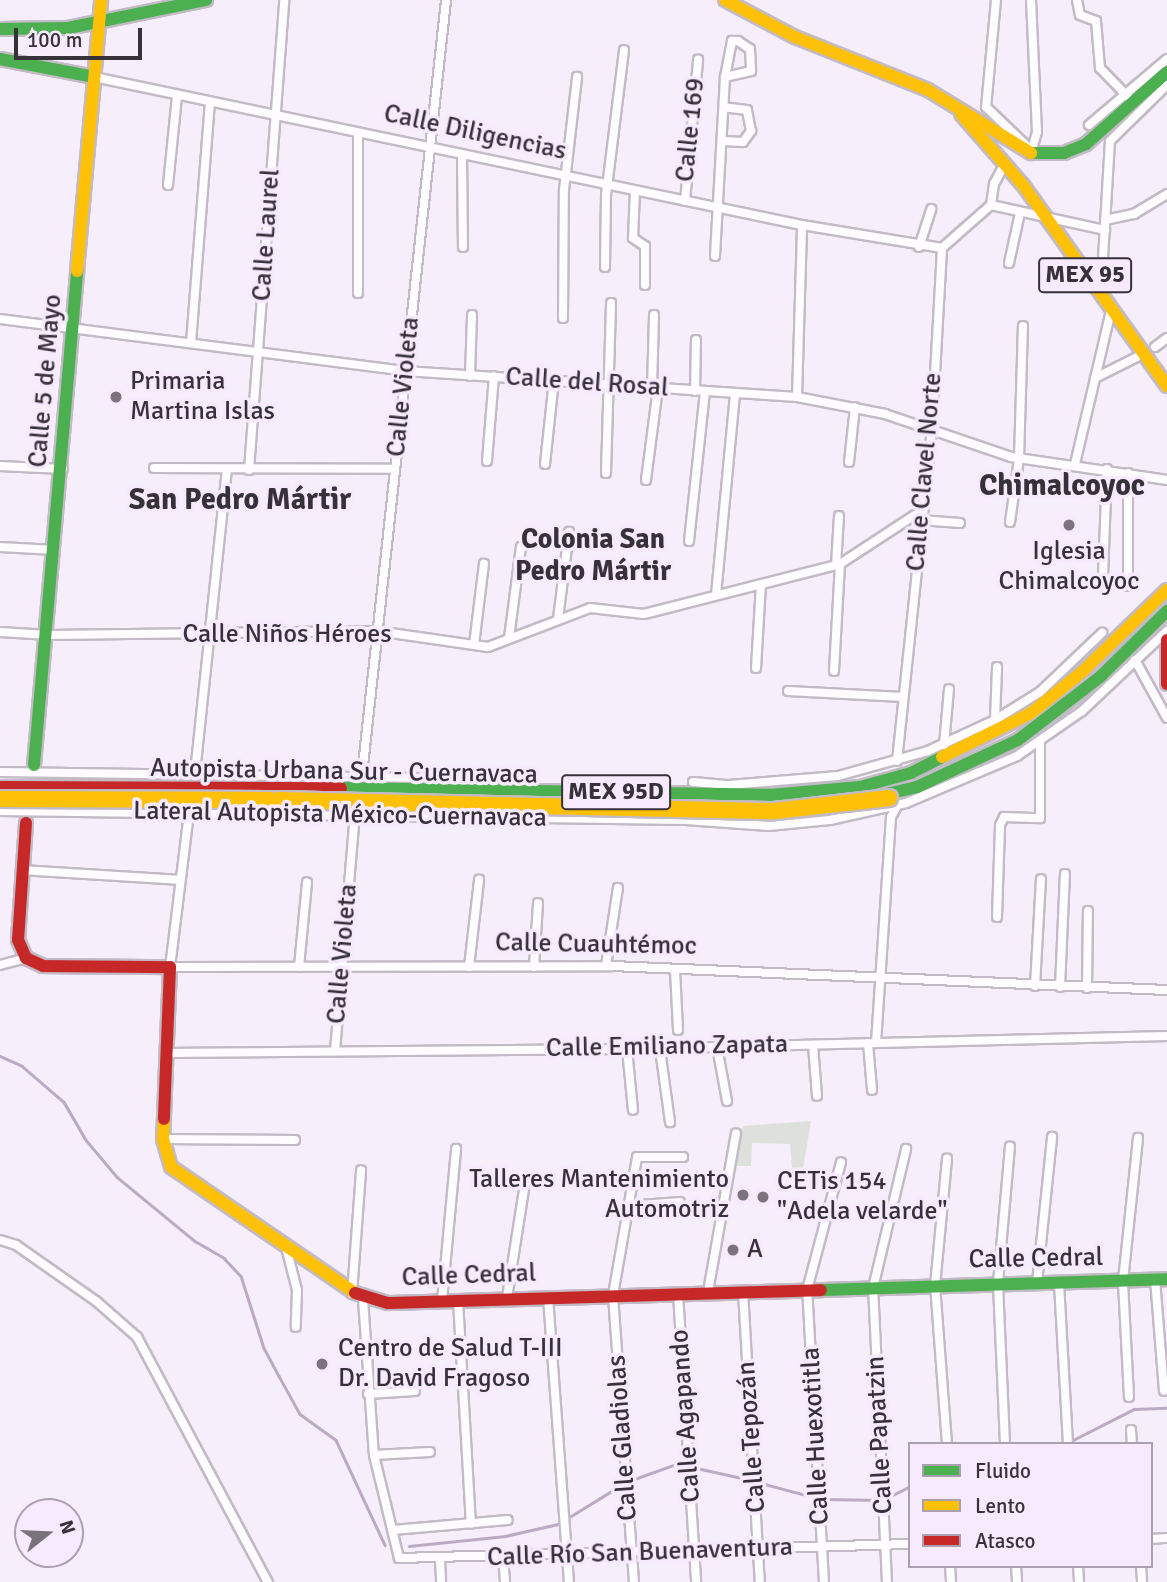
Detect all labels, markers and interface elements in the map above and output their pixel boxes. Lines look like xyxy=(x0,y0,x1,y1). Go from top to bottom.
scale bar xyxy=(18,14,145,58)
text: 100 m xyxy=(27,27,82,53)
street label: Calle 169 xyxy=(670,77,712,183)
street label: Calle Diligencias xyxy=(381,98,569,168)
street label: Calle Laurel xyxy=(247,168,287,302)
road number: MEX 95 xyxy=(1038,254,1132,296)
street label: Calle 5 de Mayo xyxy=(23,293,69,469)
street label: Calle Violeta xyxy=(381,316,427,458)
street label: Calle del Rosal xyxy=(504,362,670,404)
place label: Primaria Martina Islas xyxy=(130,366,275,428)
street label: Calle Clavel Norte xyxy=(901,371,949,573)
marker: Primaria Martina Islas xyxy=(108,389,124,405)
district label: Chimalcoyoc xyxy=(979,468,1145,504)
district label: San Pedro Mártir xyxy=(129,482,351,518)
marker: Iglesia Chimalcoyoc xyxy=(1061,517,1077,533)
district label: Colonia San Pedro Mártir xyxy=(515,522,671,588)
place label: Iglesia Chimalcoyoc xyxy=(998,536,1140,598)
street label: Calle Niños Héroes xyxy=(182,619,392,651)
street label: Autopista Urbana Sur - Cuernavaca xyxy=(150,753,538,791)
road number: MEX 95D xyxy=(560,772,672,812)
street label: Lateral Autopista México-Cuernavaca xyxy=(133,796,547,834)
street label: Calle Violeta xyxy=(321,883,365,1025)
street label: Calle Cuauhtémoc xyxy=(495,928,697,962)
street label: Calle Emiliano Zapata xyxy=(546,1029,788,1065)
place label: Talleres Mantenimiento Automotriz xyxy=(469,1164,729,1226)
place label: CETis 154 "Adela velarde" xyxy=(777,1166,948,1228)
marker: Talleres Mantenimiento Automotriz xyxy=(735,1187,751,1203)
marker: CETis 154 "Adela velarde" xyxy=(755,1189,771,1205)
place label: A xyxy=(747,1234,763,1266)
marker: A xyxy=(725,1242,741,1258)
street label: Calle Cedral xyxy=(968,1242,1104,1276)
street label: Calle Cedral xyxy=(401,1258,537,1294)
street label: Calle Agapando xyxy=(664,1329,708,1503)
place label: Centro de Salud T-III Dr. David Fragoso xyxy=(338,1333,563,1394)
street label: Calle Huexotitla xyxy=(796,1346,836,1526)
marker: Centro de Salud T-III Dr. David Fragoso xyxy=(312,1354,332,1374)
street label: Calle Gladiolas xyxy=(602,1354,644,1522)
street label: Calle Papatzin xyxy=(860,1355,900,1515)
street label: Calle Tepozán xyxy=(731,1360,773,1514)
legend xyxy=(908,1442,1153,1568)
text: Fluido xyxy=(975,1458,1031,1484)
text: Lento xyxy=(975,1493,1025,1519)
north arrow xyxy=(14,1498,84,1568)
text: N xyxy=(54,1517,81,1537)
text: Atasco xyxy=(975,1528,1035,1554)
street label: Calle Río San Buenaventura xyxy=(487,1532,793,1574)

